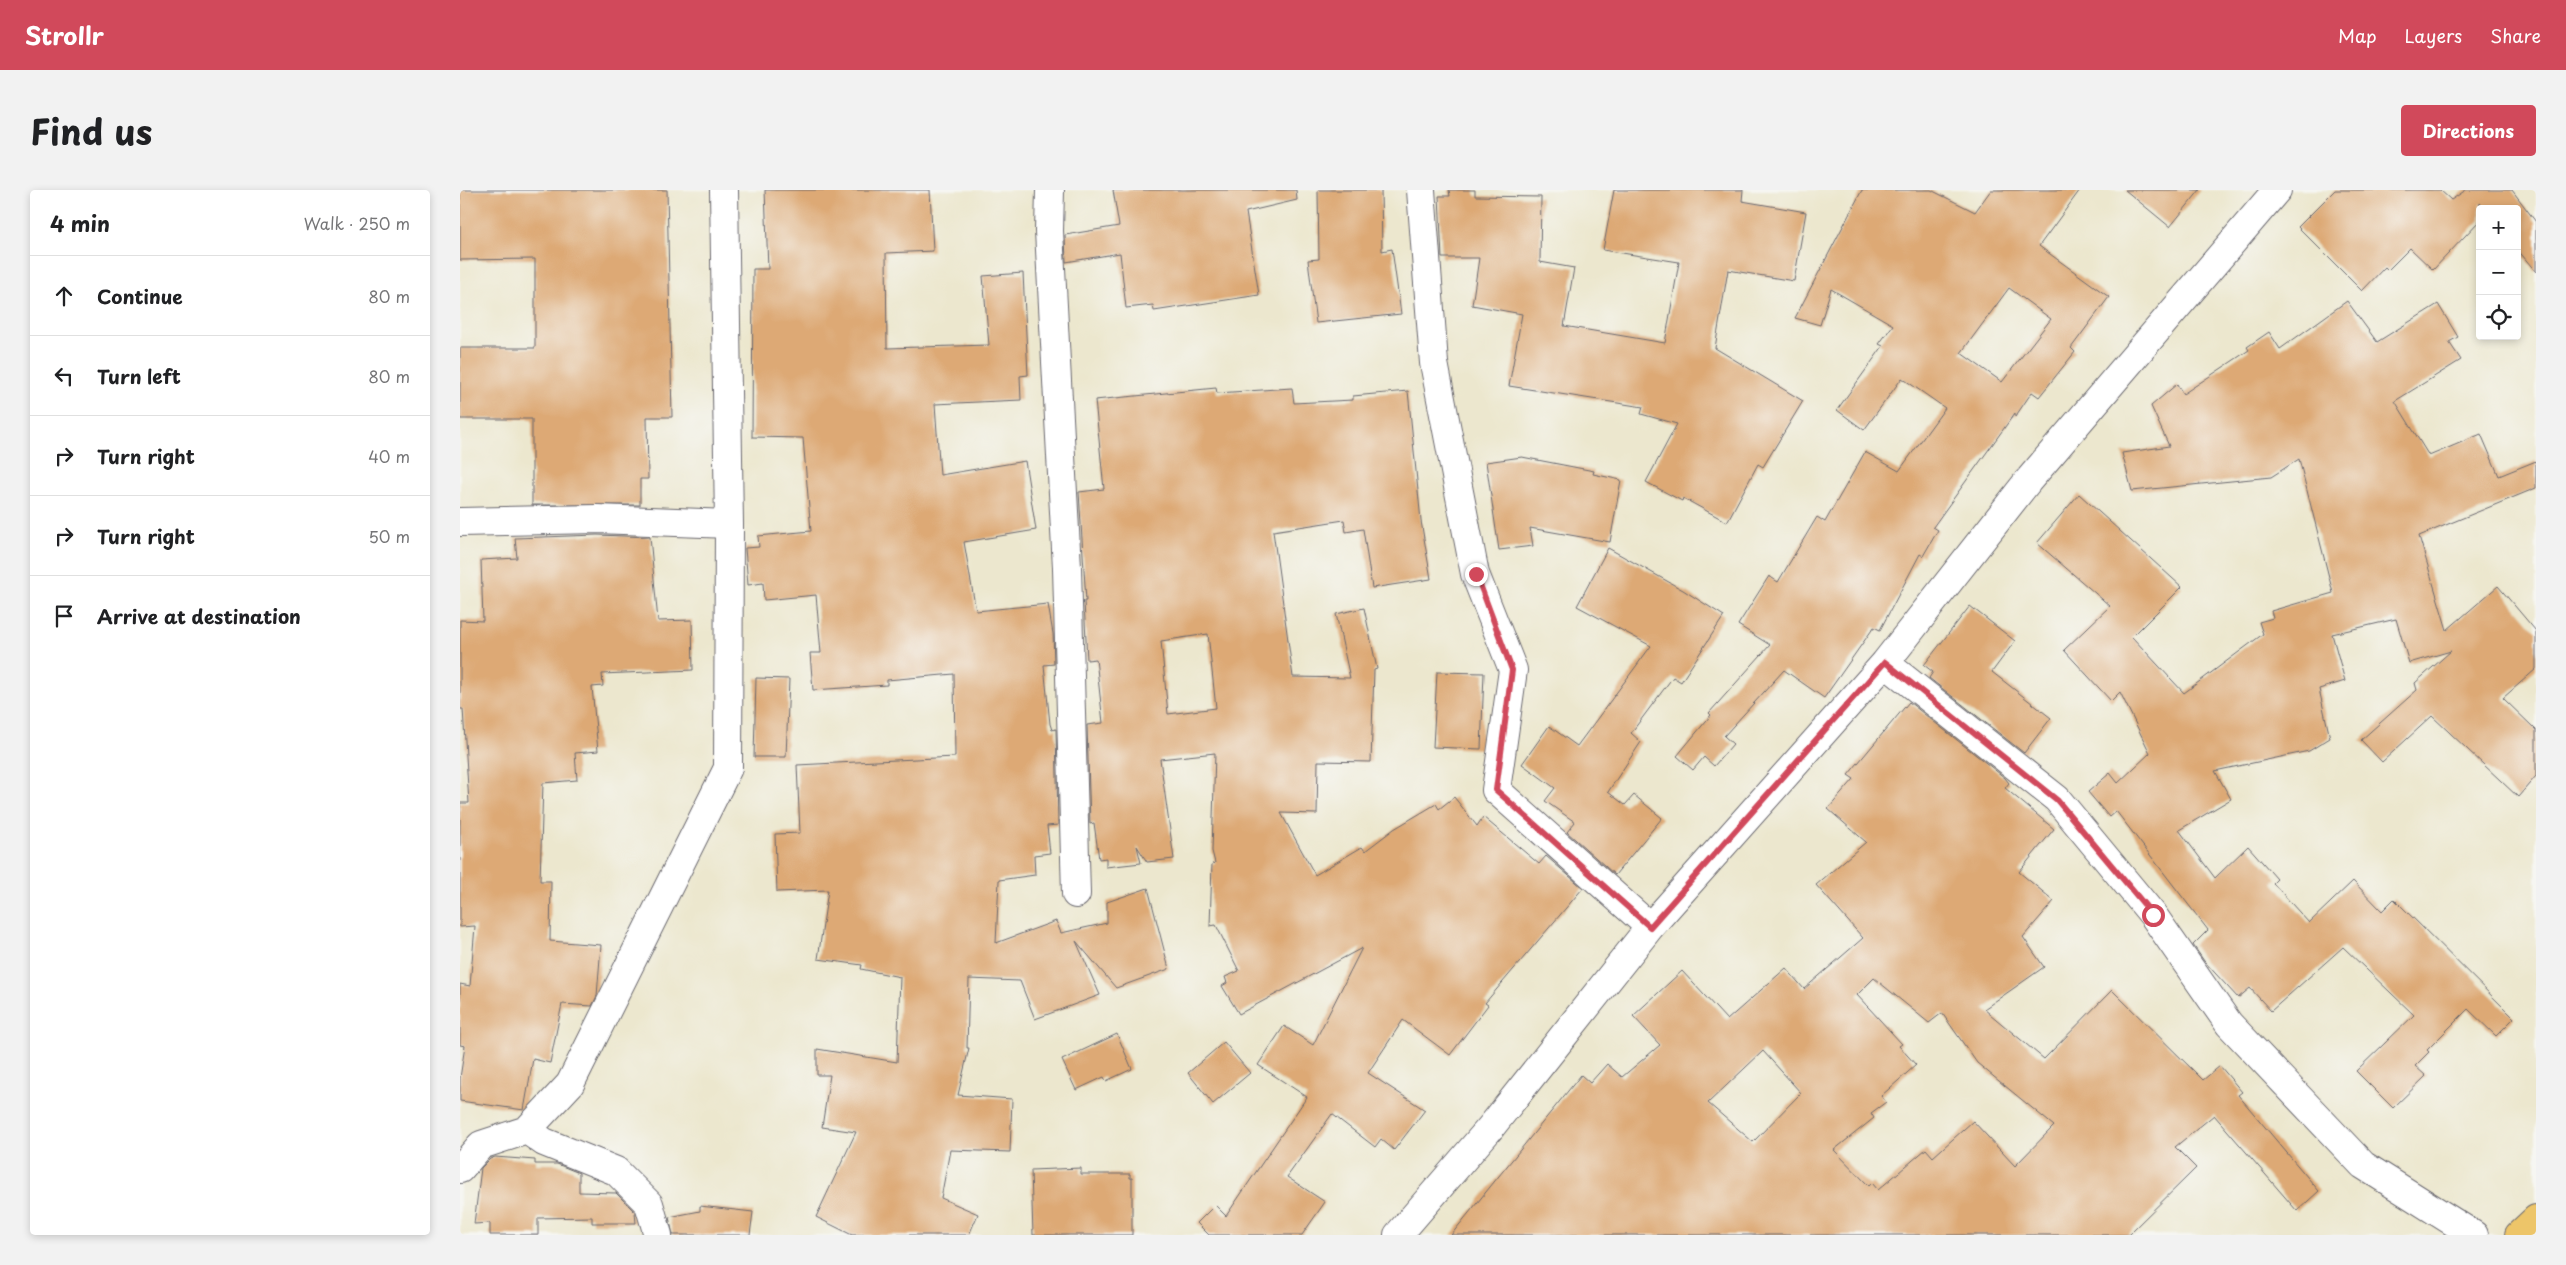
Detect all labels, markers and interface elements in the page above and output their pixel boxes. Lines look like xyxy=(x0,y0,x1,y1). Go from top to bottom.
text: Strollr xyxy=(25,17,104,53)
text: Map xyxy=(2338,22,2377,49)
text: Layers xyxy=(2405,22,2462,49)
text: Share xyxy=(2490,22,2541,49)
text: Find us xyxy=(30,104,152,157)
button: Directions xyxy=(2401,105,2536,156)
map controls xyxy=(2476,205,2521,340)
button: + xyxy=(2476,205,2521,250)
text: 4 min xyxy=(50,207,110,239)
text: Walk · 250 m xyxy=(304,211,410,235)
button: − xyxy=(2476,250,2521,295)
icon: ahead xyxy=(50,282,78,310)
text: Continue xyxy=(97,282,183,310)
text: 80 m xyxy=(368,284,410,308)
button: locate xyxy=(2476,295,2521,340)
icon: left xyxy=(50,362,78,390)
text: Turn left xyxy=(97,362,181,390)
text: 80 m xyxy=(368,364,410,388)
icon: right xyxy=(50,442,78,470)
text: Turn right xyxy=(97,442,195,470)
text: 40 m xyxy=(368,444,410,468)
icon: right xyxy=(50,522,78,550)
text: Turn right xyxy=(97,522,195,550)
text: 50 m xyxy=(369,524,410,548)
route end xyxy=(1465,563,1488,586)
icon: arrive xyxy=(50,602,78,630)
text: Arrive at destination xyxy=(97,602,301,630)
route start xyxy=(2142,904,2165,927)

